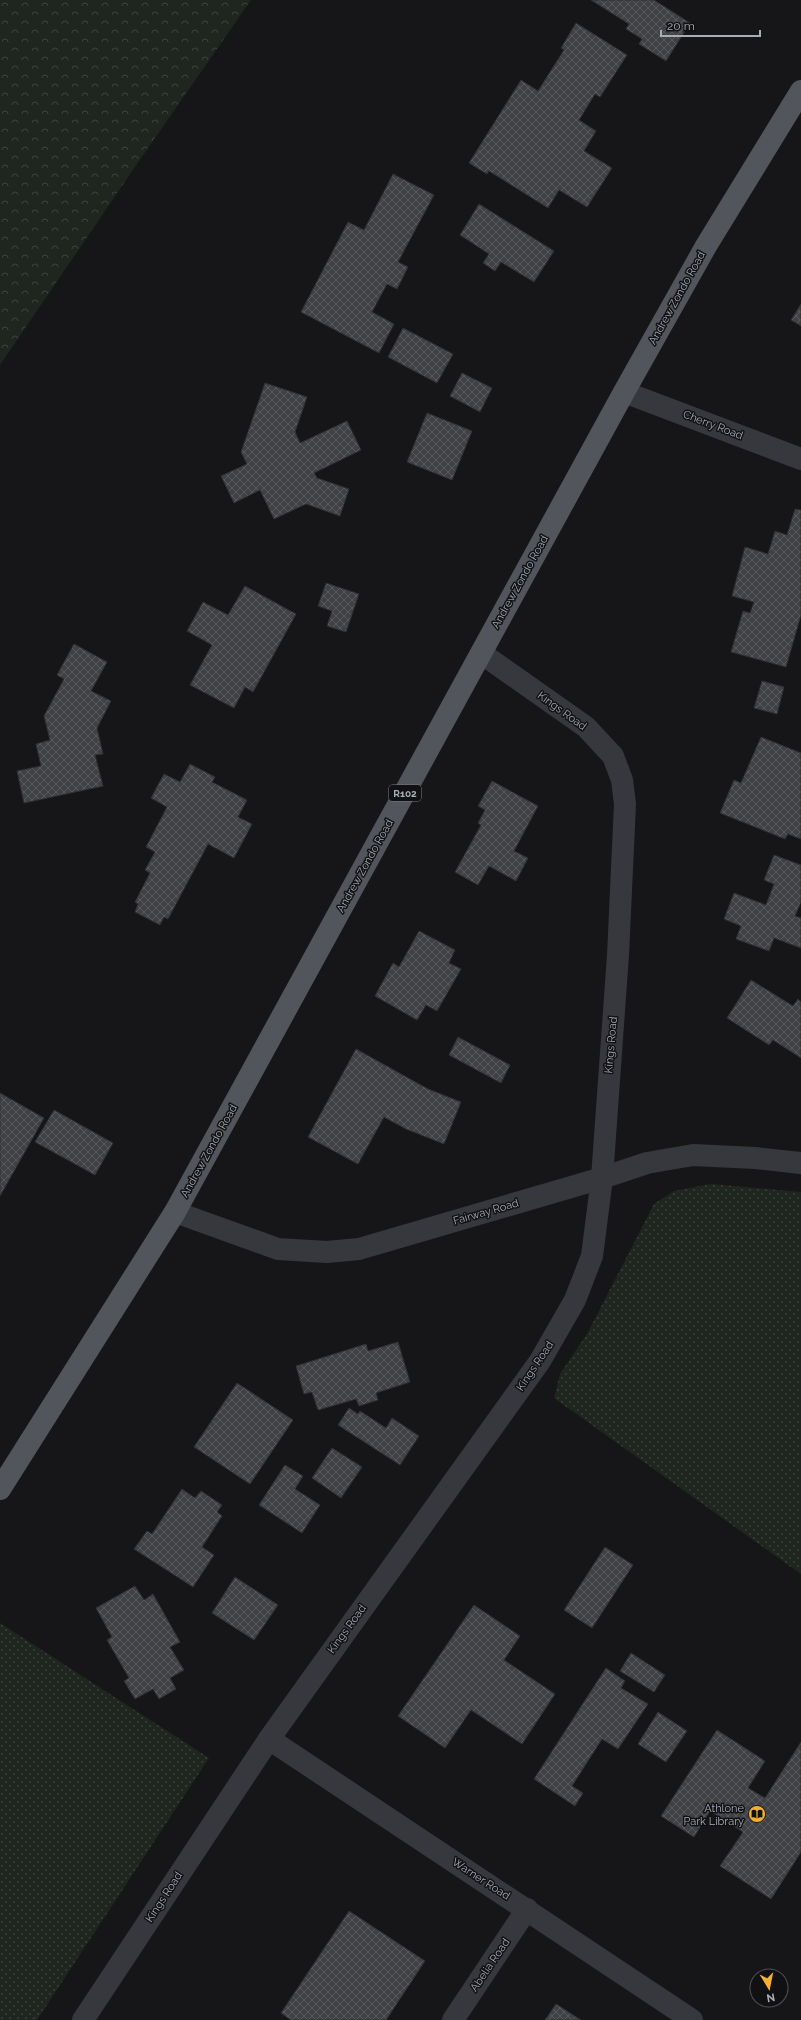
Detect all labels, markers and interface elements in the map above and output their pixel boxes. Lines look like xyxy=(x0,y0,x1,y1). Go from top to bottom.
scale bar xyxy=(661,12,760,38)
text: 20 m xyxy=(667,19,695,33)
street label: Andrew Zondo Road xyxy=(646,249,708,347)
street label: Cherry Road xyxy=(681,408,745,442)
street label: Andrew Zondo Road xyxy=(489,533,551,631)
street label: Kings Road xyxy=(535,689,589,733)
road number: R102 xyxy=(389,785,421,801)
street label: Andrew Zondo Road xyxy=(334,817,396,915)
street label: Kings Road xyxy=(602,1016,620,1074)
street label: Andrew Zondo Road xyxy=(178,1102,240,1200)
street label: Fairway Road xyxy=(452,1196,520,1228)
street label: Kings Road xyxy=(514,1339,556,1393)
street label: Kings Road xyxy=(325,1602,369,1656)
place label: Athlone Park Library xyxy=(683,1802,745,1828)
library icon: Athlone Park Library xyxy=(747,1804,767,1824)
street label: Warner Road xyxy=(450,1855,513,1903)
street label: Kings Road xyxy=(143,1869,185,1925)
street label: Abelia Road xyxy=(467,1936,513,1994)
north arrow xyxy=(749,1968,789,2008)
text: N xyxy=(765,1990,776,2004)

